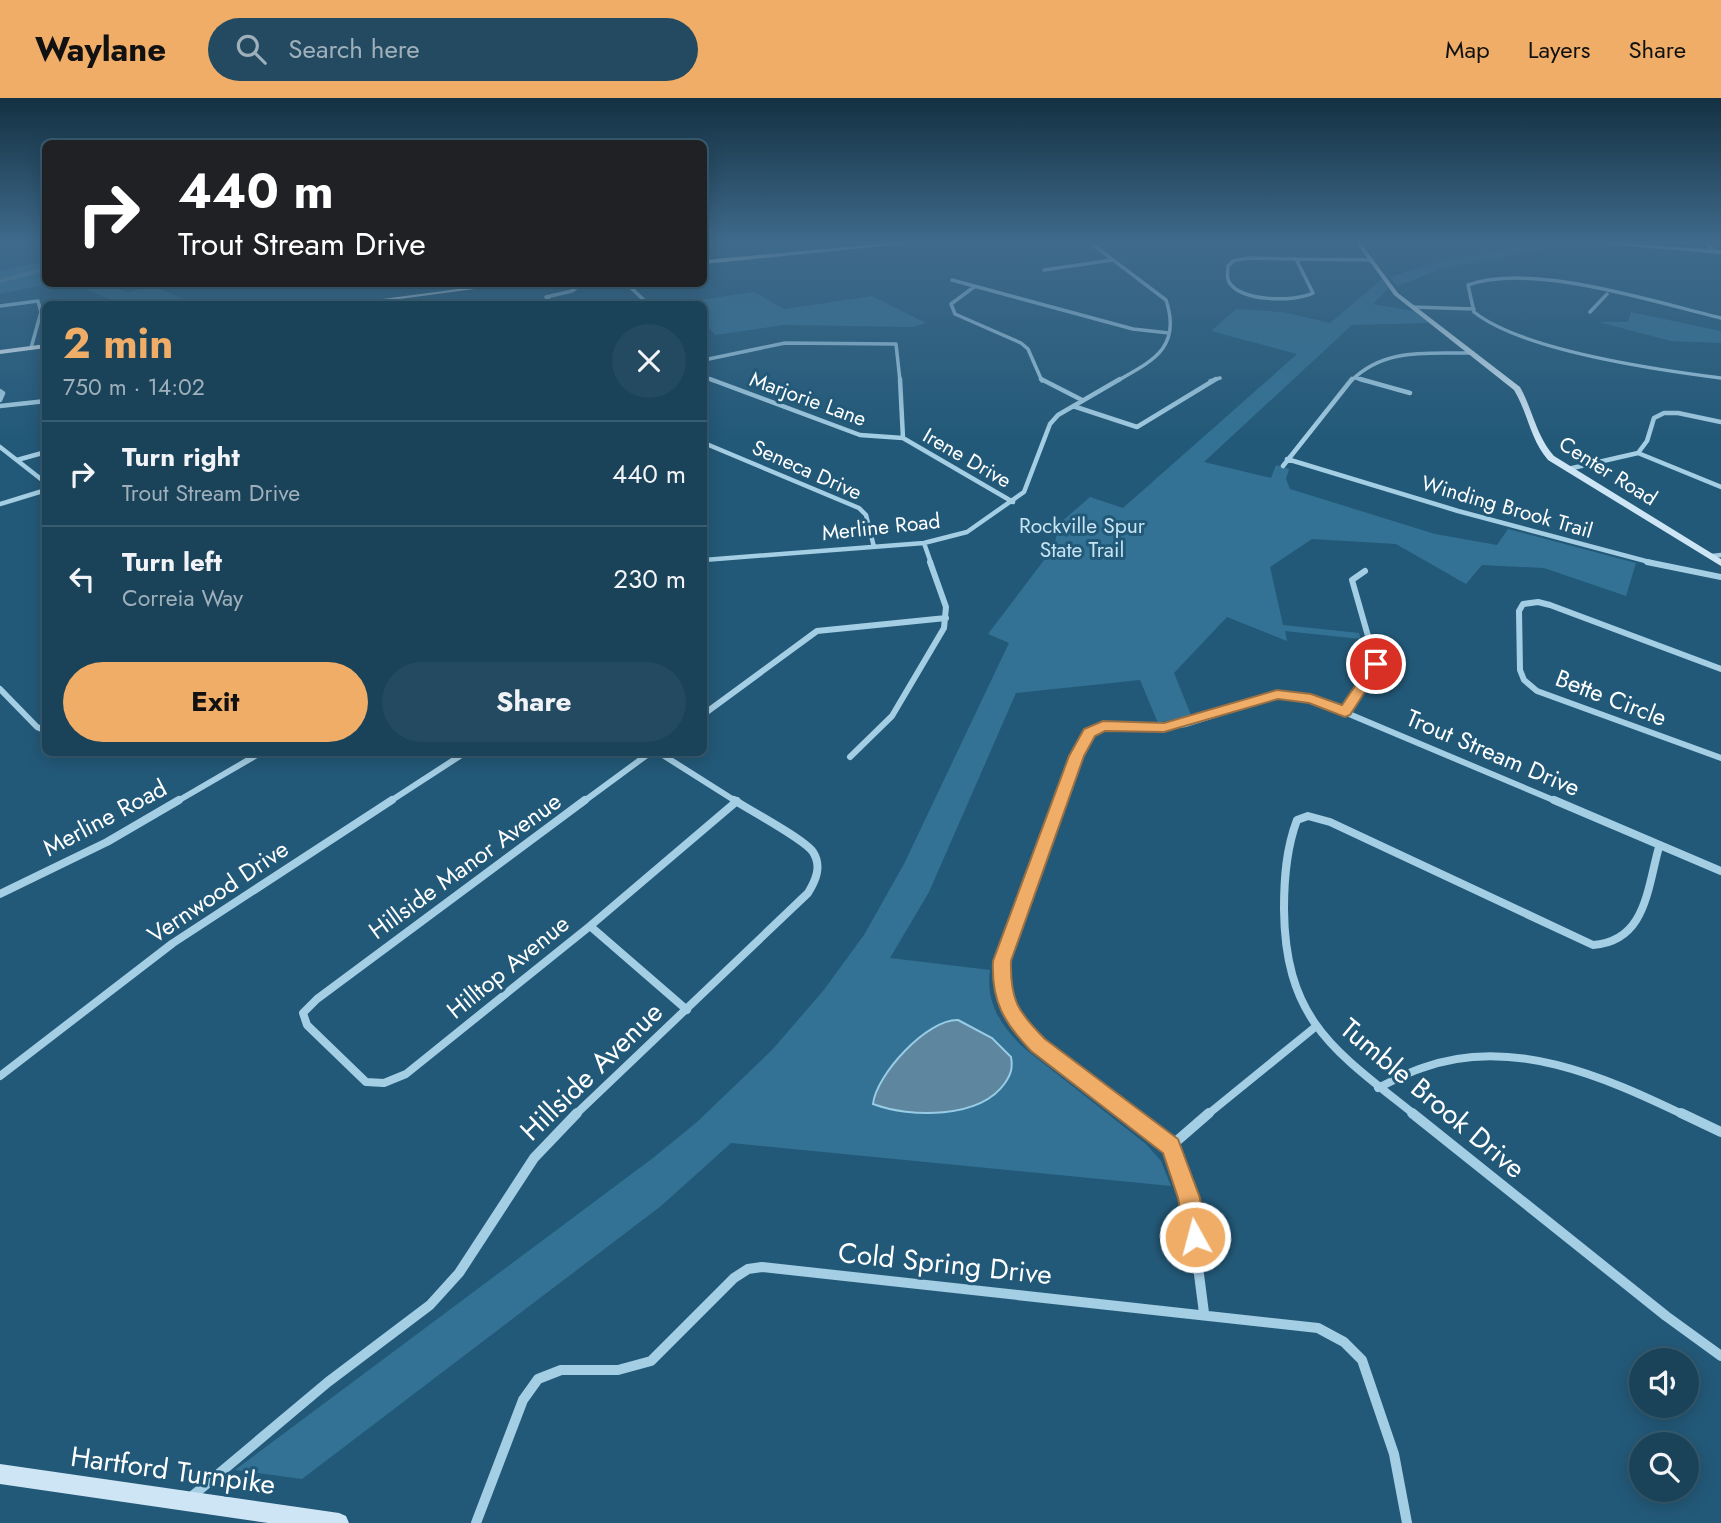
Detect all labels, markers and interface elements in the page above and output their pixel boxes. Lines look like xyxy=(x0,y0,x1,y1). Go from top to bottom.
search box xyxy=(208,18,698,81)
text: Waylane xyxy=(35,26,166,73)
icon: search xyxy=(232,30,270,68)
text: Search here xyxy=(288,30,420,68)
text: Map xyxy=(1445,32,1490,67)
text: Layers xyxy=(1528,32,1590,67)
text: Share xyxy=(1628,32,1686,67)
text: 440 m xyxy=(178,156,334,226)
icon: right xyxy=(63,168,154,259)
text: Trout Stream Drive xyxy=(178,221,426,267)
text: 2 min xyxy=(63,313,173,374)
button: close xyxy=(612,324,686,398)
street label: Marjorie Lane xyxy=(745,364,871,434)
text: 750 m · 14:02 xyxy=(63,370,205,404)
street label: Irene Drive xyxy=(917,421,1017,496)
street label: Center Road xyxy=(1553,429,1663,513)
street label: Seneca Drive xyxy=(747,432,867,508)
text: Turn right xyxy=(122,438,240,476)
icon: right xyxy=(63,455,101,493)
text: 440 m xyxy=(612,455,686,493)
street label: Winding Brook Trail xyxy=(1418,468,1596,546)
text: Trout Stream Drive xyxy=(122,476,300,510)
street label: Merline Road xyxy=(820,506,942,548)
park label: Rockville Spur State Trail xyxy=(1019,511,1146,565)
text: Turn left xyxy=(122,543,222,581)
icon: left xyxy=(63,560,101,598)
text: 230 m xyxy=(613,560,686,598)
text: Correia Way xyxy=(122,581,243,615)
pin xyxy=(1346,634,1406,694)
icon: arrive xyxy=(1357,645,1395,683)
street label: Bette Circle xyxy=(1550,660,1672,735)
button: Exit xyxy=(63,662,368,742)
button: Share xyxy=(382,662,686,742)
street label: Trout Stream Drive xyxy=(1401,700,1586,805)
street label: Merline Road xyxy=(37,770,173,865)
street label: Hillside Manor Avenue xyxy=(361,784,568,947)
street label: Vernwood Drive xyxy=(140,831,295,952)
street label: Hilltop Avenue xyxy=(439,906,577,1027)
street label: Hillside Avenue xyxy=(511,992,672,1150)
street label: Tumble Brook Drive xyxy=(1331,1008,1534,1188)
position arrow xyxy=(1158,1200,1232,1274)
street label: Cold Spring Drive xyxy=(836,1232,1054,1295)
map controls xyxy=(1629,1348,1699,1502)
button: sound xyxy=(1629,1348,1699,1418)
button: search xyxy=(1629,1432,1699,1502)
street label: Hartford Turnpike xyxy=(68,1436,278,1505)

